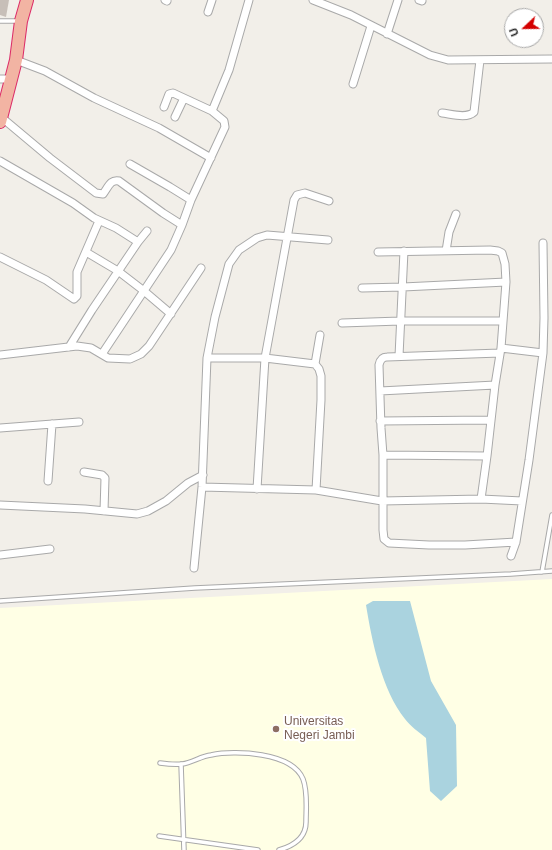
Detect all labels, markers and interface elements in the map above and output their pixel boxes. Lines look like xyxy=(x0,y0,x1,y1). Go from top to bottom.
north arrow xyxy=(504,8,544,48)
text: U xyxy=(507,26,521,38)
place label: Universitas Negeri Jambi xyxy=(284,715,355,743)
marker: Universitas Negeri Jambi xyxy=(271,724,281,734)

